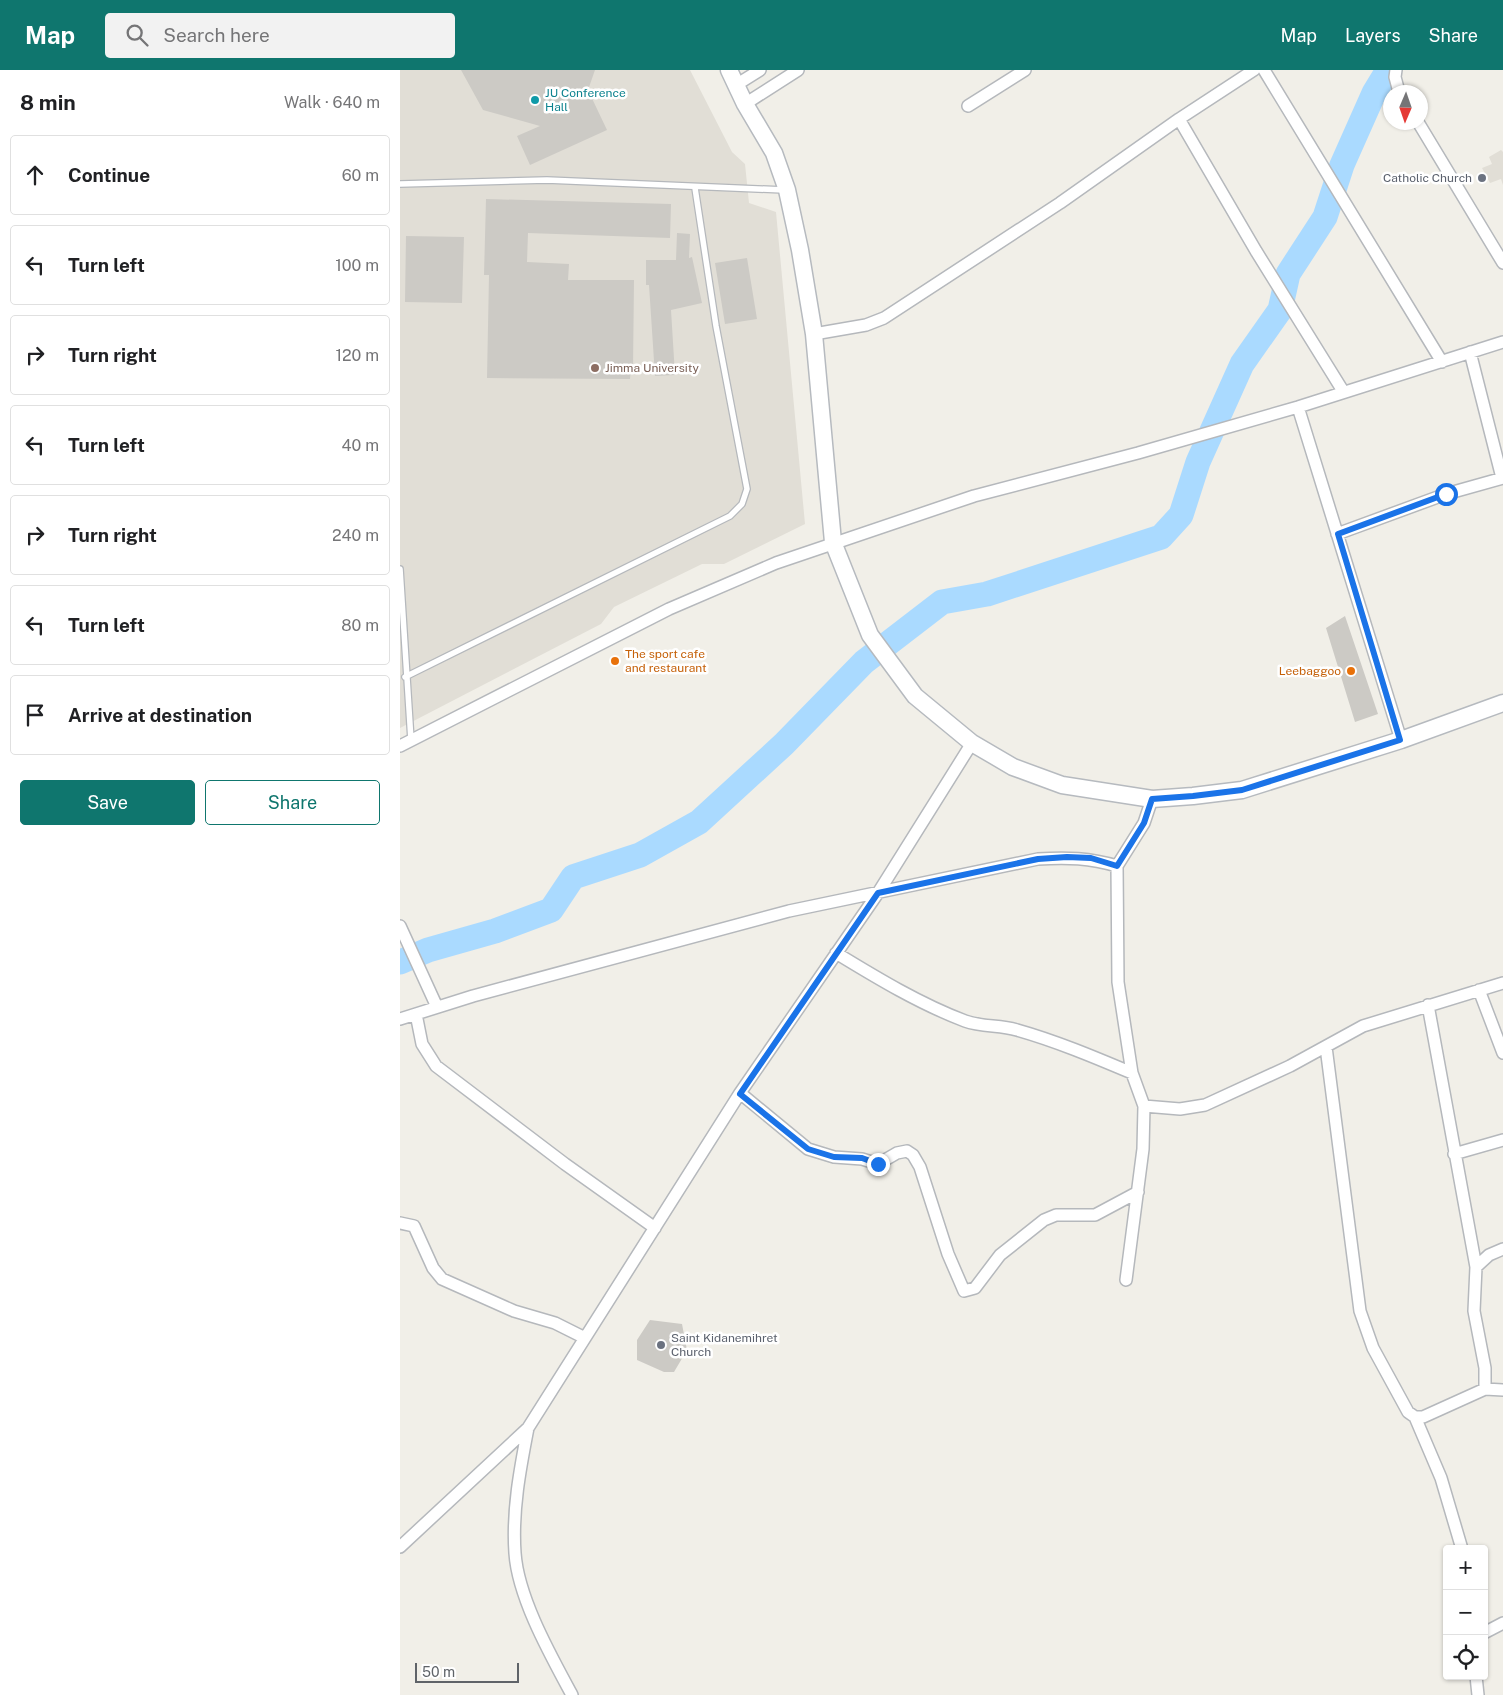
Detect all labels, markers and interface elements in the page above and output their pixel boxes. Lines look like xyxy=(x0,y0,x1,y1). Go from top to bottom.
search box xyxy=(105,13,455,58)
text: Map xyxy=(25,21,75,49)
icon: search xyxy=(123,21,151,49)
text: Search here xyxy=(163,24,270,46)
text: Map xyxy=(1281,25,1317,46)
text: Layers xyxy=(1345,25,1401,46)
text: Share xyxy=(1429,25,1478,46)
north arrow xyxy=(1383,85,1428,130)
place label: JU Conference Hall xyxy=(545,86,626,114)
text: 8 min xyxy=(20,90,76,115)
text: Walk · 640 m xyxy=(284,93,380,112)
marker: JU Conference Hall xyxy=(529,94,541,106)
icon: ahead xyxy=(21,161,49,189)
text: Continue xyxy=(68,164,150,186)
text: 60 m xyxy=(342,166,379,185)
place label: Catholic Church xyxy=(1383,171,1472,185)
marker: Catholic Church xyxy=(1476,172,1488,184)
icon: left xyxy=(21,251,49,279)
text: Turn left xyxy=(68,254,145,276)
text: 100 m xyxy=(335,256,379,275)
icon: right xyxy=(21,341,49,369)
text: Turn right xyxy=(68,344,157,366)
text: 120 m xyxy=(335,346,379,365)
place label: Jimma University xyxy=(605,361,699,375)
marker: Jimma University xyxy=(589,362,601,374)
icon: left xyxy=(21,431,49,459)
text: Turn left xyxy=(68,434,145,456)
text: 40 m xyxy=(341,436,379,455)
route start xyxy=(1435,483,1458,506)
icon: right xyxy=(21,521,49,549)
text: Turn right xyxy=(68,524,157,546)
text: 240 m xyxy=(332,526,379,545)
icon: left xyxy=(21,611,49,639)
text: Turn left xyxy=(68,614,145,636)
text: 80 m xyxy=(341,616,379,635)
place label: The sport cafe and restaurant xyxy=(625,647,707,675)
marker: The sport cafe and restaurant xyxy=(609,655,621,667)
place label: Leebaggoo xyxy=(1279,664,1341,678)
marker: Leebaggoo xyxy=(1345,665,1357,677)
icon: arrive xyxy=(21,701,49,729)
text: Arrive at destination xyxy=(68,704,252,726)
button: Save xyxy=(20,780,195,825)
button: Share xyxy=(205,780,380,825)
route end xyxy=(867,1153,890,1176)
place label: Saint Kidanemihret Church xyxy=(671,1331,778,1359)
marker: Saint Kidanemihret Church xyxy=(655,1339,667,1351)
map controls xyxy=(1443,1545,1488,1680)
button: + xyxy=(1443,1545,1488,1590)
button: − xyxy=(1443,1590,1488,1635)
button: locate xyxy=(1443,1635,1488,1680)
scale bar xyxy=(415,1660,519,1683)
text: 50 m xyxy=(422,1664,455,1680)

